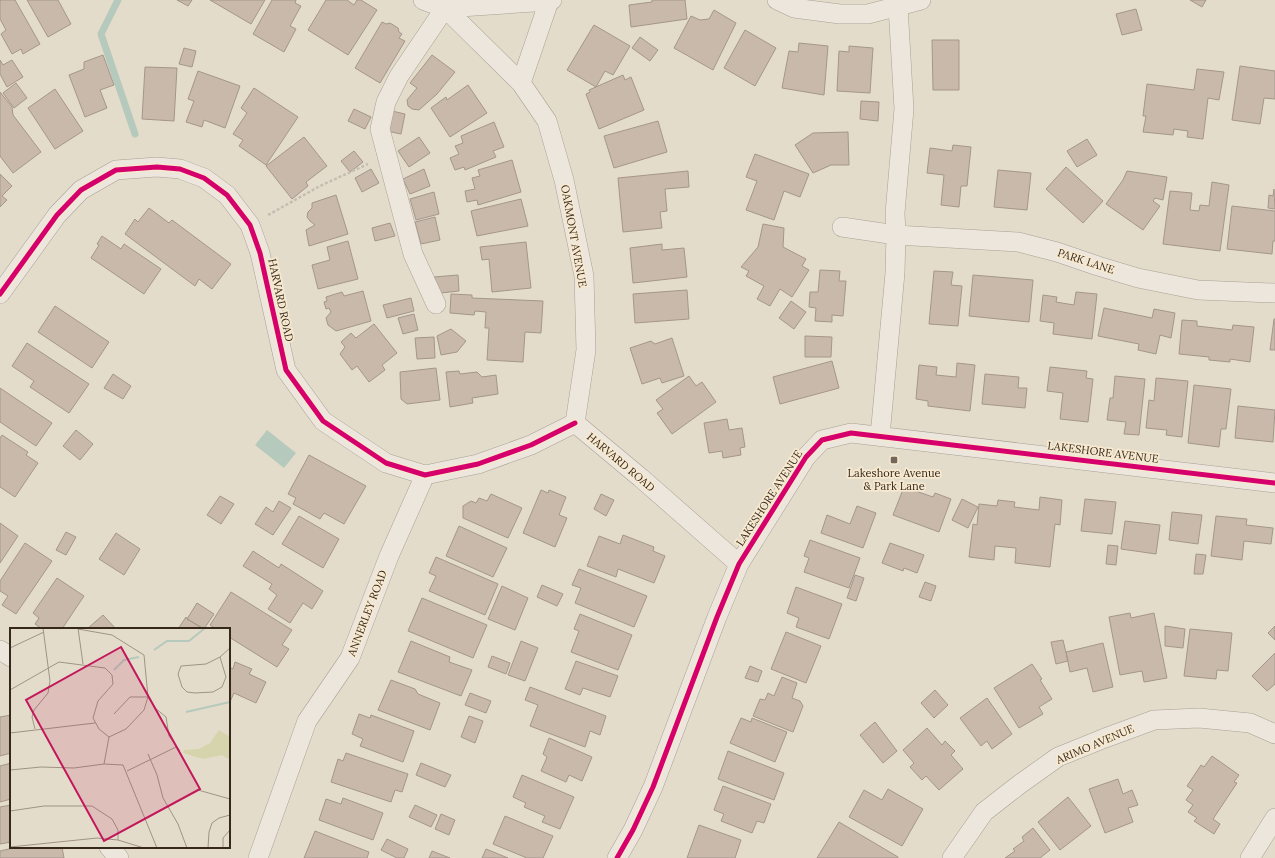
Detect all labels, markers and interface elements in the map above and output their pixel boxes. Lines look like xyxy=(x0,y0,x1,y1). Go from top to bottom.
street label: OAKMONT AVENUE xyxy=(558,184,590,289)
street label: PARK LANE xyxy=(1056,245,1116,277)
street label: HARVARD ROAD xyxy=(265,257,297,343)
street label: HARVARD ROAD xyxy=(584,429,658,495)
street label: LAKESHORE AVENUE xyxy=(1047,438,1159,466)
street label: LAKESHORE AVENUE xyxy=(733,447,805,549)
marker: Lakeshore Avenue & Park Lane xyxy=(889,455,899,465)
place label: Lakeshore Avenue & Park Lane xyxy=(847,466,941,493)
street label: ANNERLEY ROAD xyxy=(344,568,390,659)
inset map xyxy=(10,628,230,848)
street label: ARIMO AVENUE xyxy=(1053,721,1136,767)

